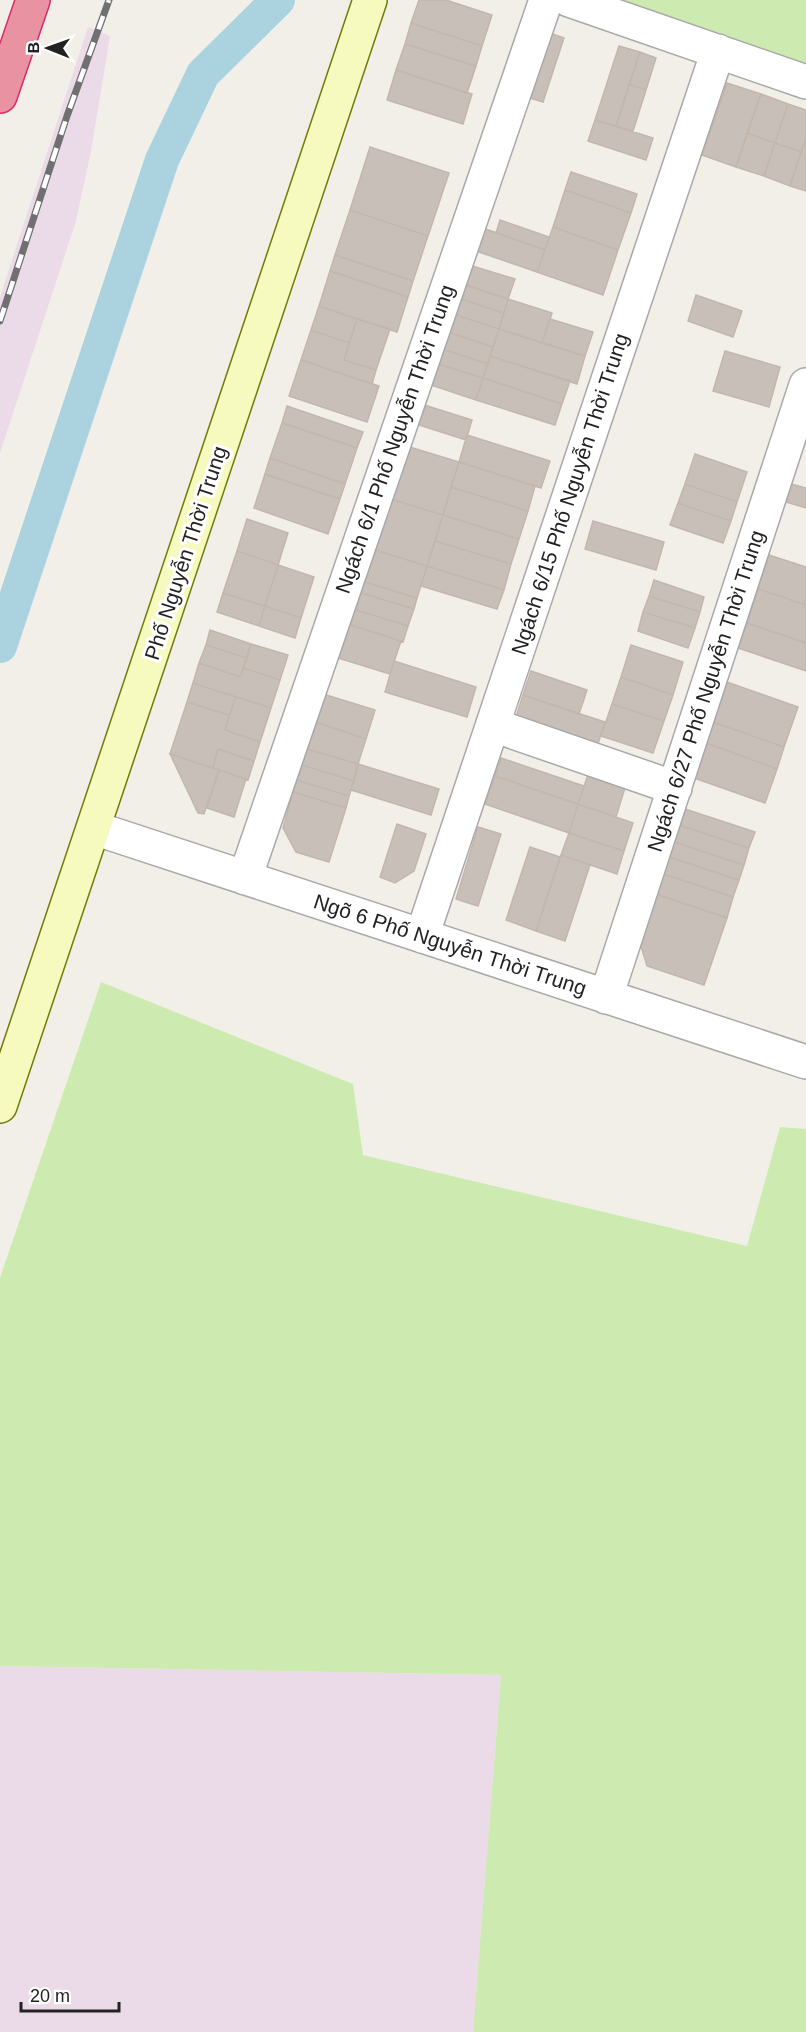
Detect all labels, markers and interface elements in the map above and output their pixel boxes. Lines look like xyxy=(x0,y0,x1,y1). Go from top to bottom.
north arrow xyxy=(18,18,78,78)
text: B xyxy=(25,42,42,54)
street label: Ngách 6/1 Phố Nguyễn Thời Trung xyxy=(331,281,458,596)
street label: Ngách 6/15 Phố Nguyễn Thời Trung xyxy=(507,330,632,658)
street label: Phố Nguyễn Thời Trung xyxy=(140,443,231,663)
street label: Ngách 6/27 Phố Nguyễn Thời Trung xyxy=(643,527,768,855)
street label: Ngõ 6 Phố Nguyễn Thời Trung xyxy=(311,889,589,1000)
scale bar xyxy=(21,1975,118,2013)
text: 20 m xyxy=(30,1986,70,2006)

